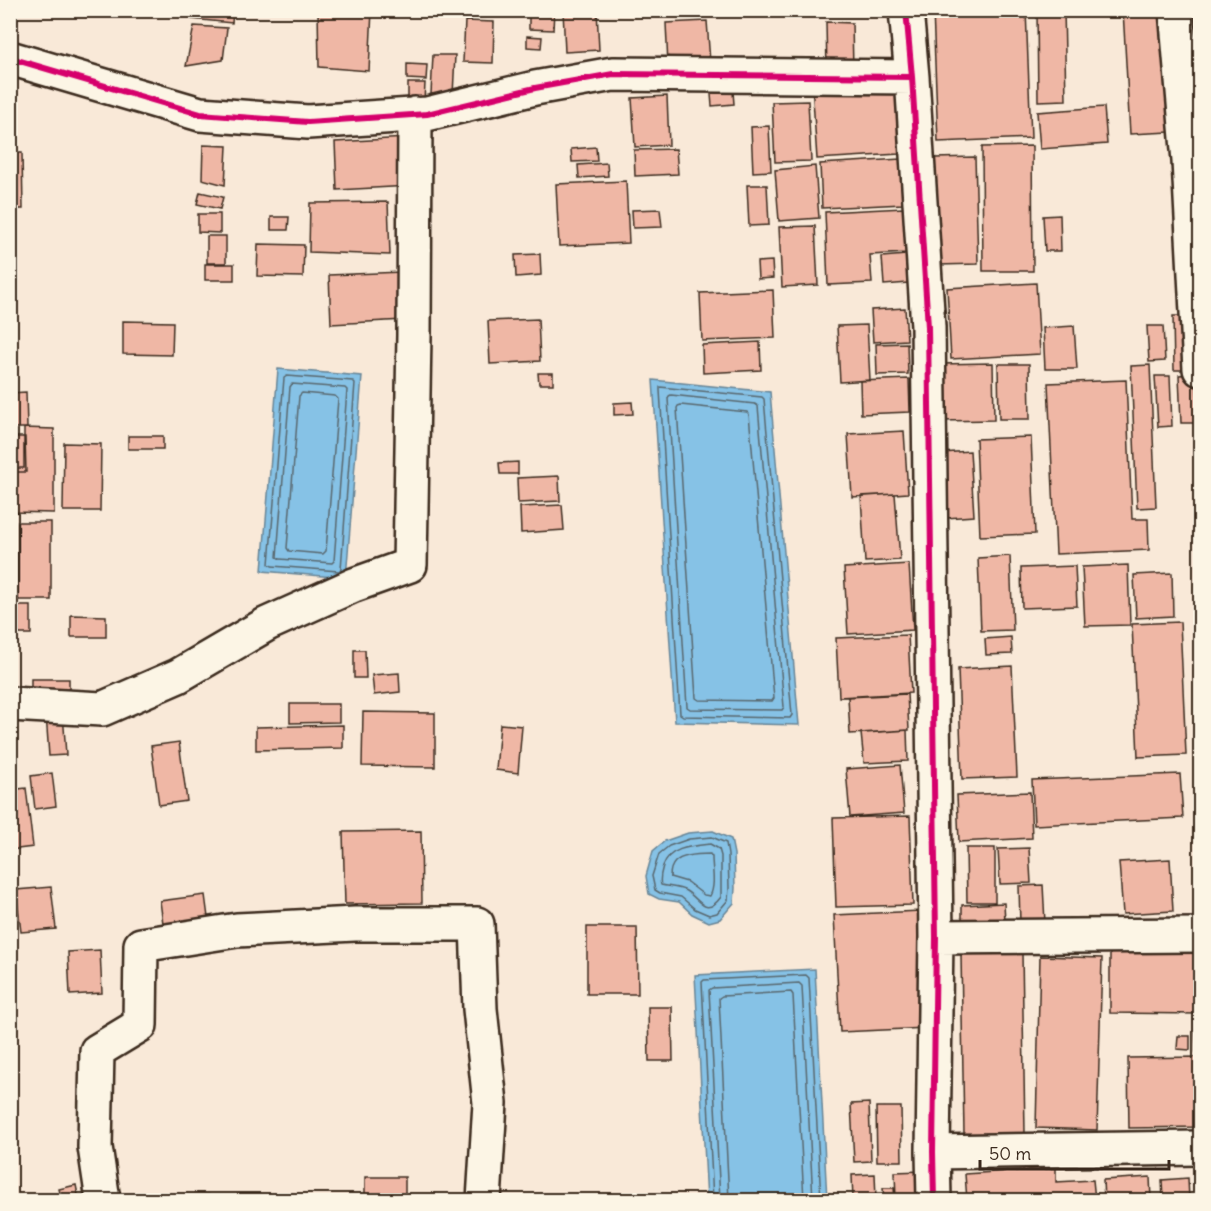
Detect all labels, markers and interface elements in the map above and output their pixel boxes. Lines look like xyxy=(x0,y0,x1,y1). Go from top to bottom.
scale bar xyxy=(980,1133,1169,1171)
text: 50 m xyxy=(989,1142,1031,1165)

